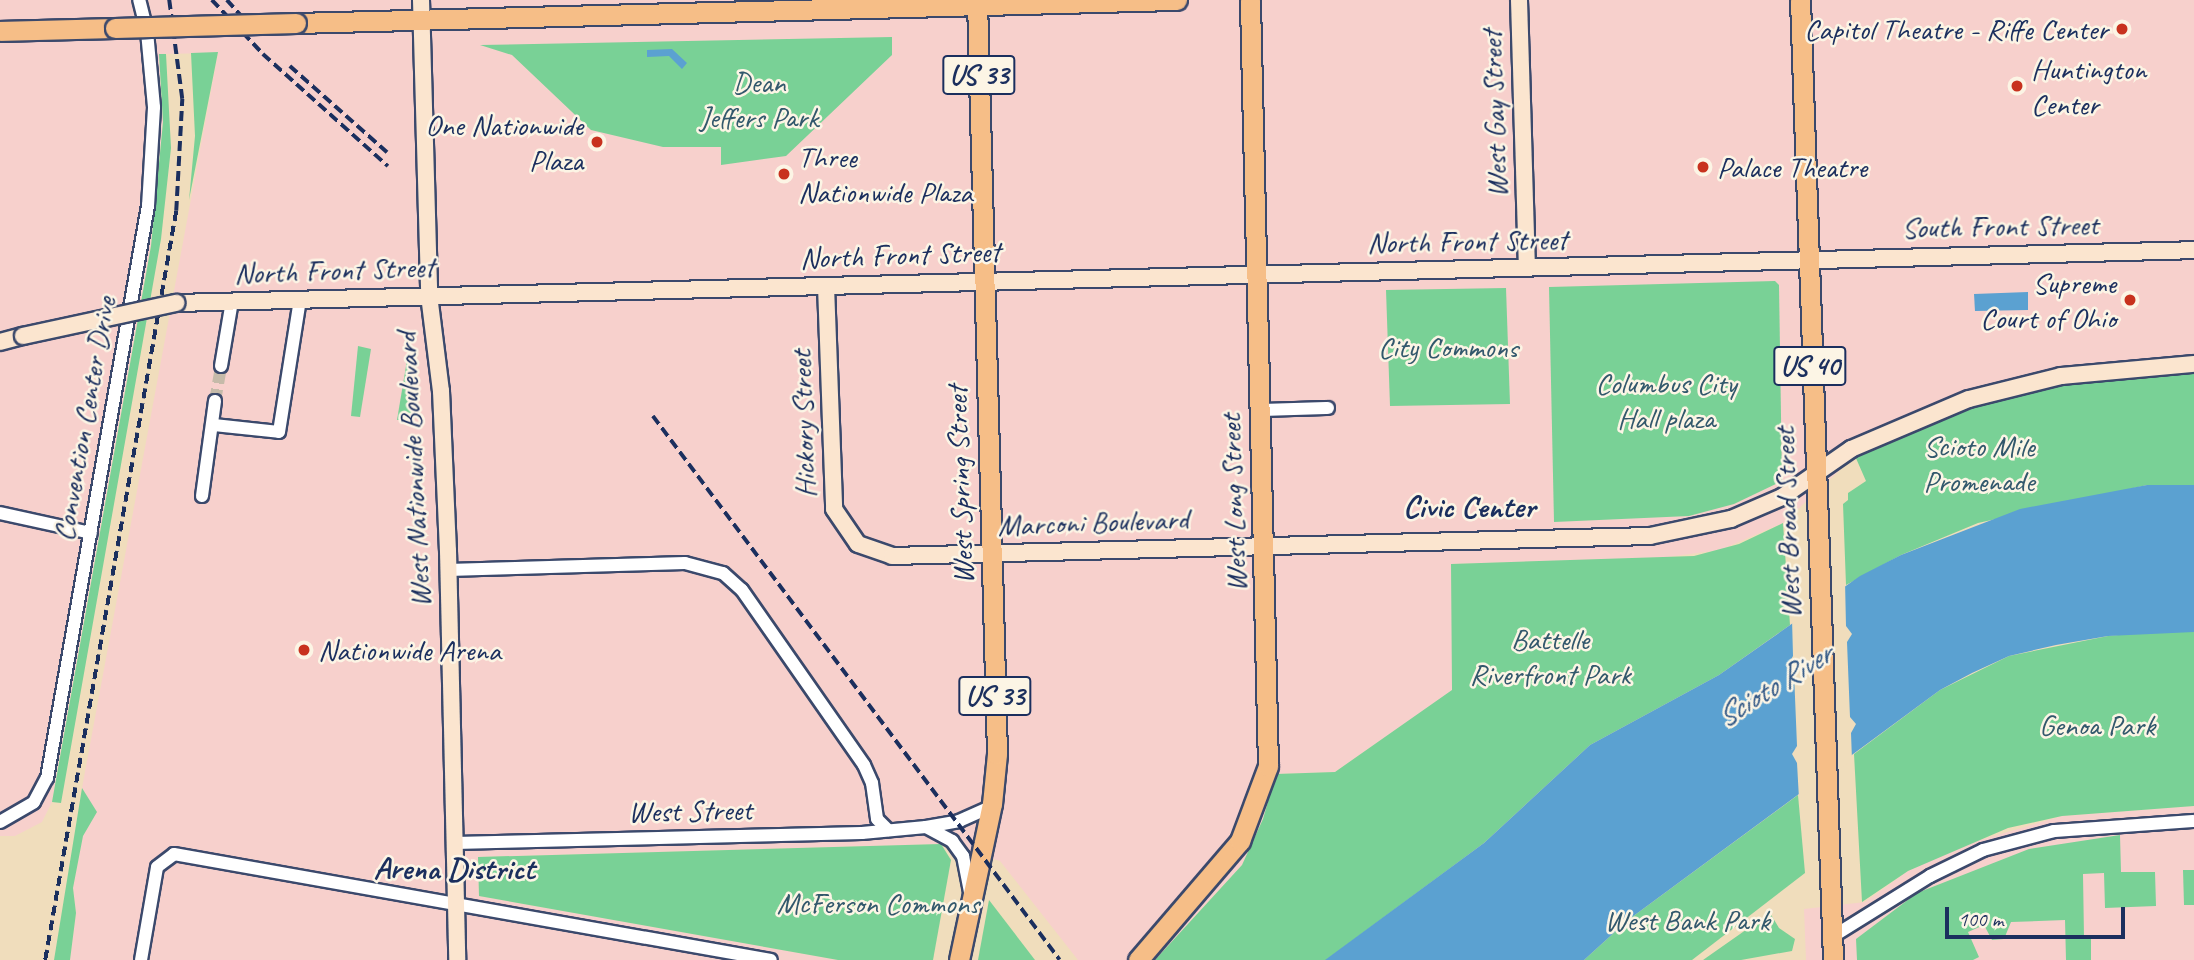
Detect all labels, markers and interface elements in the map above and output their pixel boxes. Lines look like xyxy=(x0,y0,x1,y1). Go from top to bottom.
place label: Capitol Theatre - Riffe Center xyxy=(1804,11,2108,47)
marker: Capitol Theatre - Riffe Center xyxy=(2114,21,2130,37)
street label: West Gay Street xyxy=(1473,29,1515,199)
road number: US 33 xyxy=(942,50,1016,100)
place label: Huntington Center xyxy=(2031,51,2146,122)
park label: Dean Jeffers Park xyxy=(699,64,819,134)
marker: Huntington Center xyxy=(2009,78,2025,94)
place label: One Nationwide Plaza xyxy=(424,107,583,178)
marker: One Nationwide Plaza xyxy=(589,134,605,150)
place label: Three Nationwide Plaza xyxy=(798,139,973,210)
place label: Palace Theatre xyxy=(1717,149,1868,185)
marker: Palace Theatre xyxy=(1695,159,1711,175)
marker: Three Nationwide Plaza xyxy=(776,166,792,182)
street label: South Front Street xyxy=(1901,206,2099,246)
street label: North Front Street xyxy=(1366,221,1568,261)
street label: North Front Street xyxy=(799,234,1001,276)
street label: North Front Street xyxy=(233,249,435,291)
place label: Supreme Court of Ohio xyxy=(1980,265,2116,336)
marker: Supreme Court of Ohio xyxy=(2122,292,2138,308)
street label: Convention Center Drive xyxy=(45,294,123,544)
park label: City Commons xyxy=(1377,329,1519,365)
street label: West Nationwide Boulevard xyxy=(388,331,438,609)
road number: US 40 xyxy=(1773,342,1847,390)
street label: Hickory Street xyxy=(782,349,824,499)
park label: Columbus City Hall plaza xyxy=(1596,365,1736,436)
street label: West Spring Street xyxy=(939,385,981,585)
street label: West Long Street xyxy=(1212,413,1254,593)
street label: West Broad Street xyxy=(1766,426,1808,620)
park label: Scioto Mile Promenade xyxy=(1924,428,2034,498)
district label: Civic Center xyxy=(1403,488,1535,526)
street label: Marconi Boulevard xyxy=(997,501,1189,543)
park label: Battelle Riverfront Park xyxy=(1470,621,1630,692)
place label: Nationwide Arena xyxy=(318,632,499,668)
water label: Scioto River xyxy=(1709,635,1839,737)
marker: Nationwide Arena xyxy=(296,642,312,658)
road number: US 33 xyxy=(958,672,1032,720)
park label: Genoa Park xyxy=(2039,707,2155,743)
street label: West Street xyxy=(627,792,753,830)
district label: Arena District xyxy=(373,850,535,888)
park label: McFerson Commons xyxy=(777,885,979,921)
scale bar xyxy=(1949,894,2129,938)
park label: West Bank Park xyxy=(1603,902,1771,938)
text: 100 m xyxy=(1958,906,2003,932)

